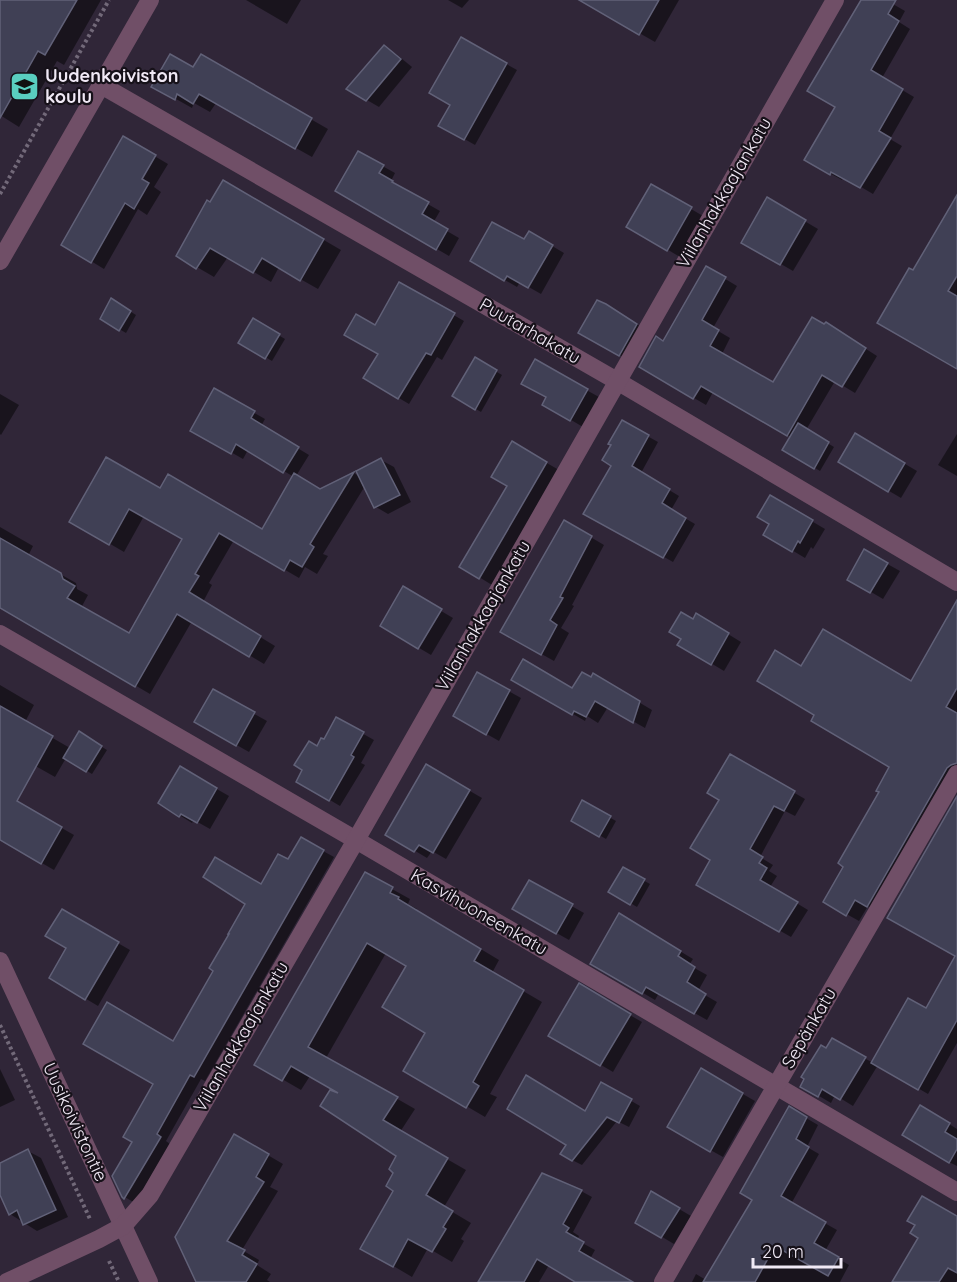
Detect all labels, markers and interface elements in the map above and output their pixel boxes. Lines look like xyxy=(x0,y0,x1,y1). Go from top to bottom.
place label: Uudenkoiviston koulu xyxy=(45,64,179,108)
school or university icon: Uudenkoiviston koulu xyxy=(8,70,40,102)
street label: Viilanhakkaajankatu xyxy=(671,113,776,272)
street label: Puutarhakatu xyxy=(476,292,585,369)
street label: Viilanhakkaajankatu xyxy=(430,536,535,695)
street label: Kasvihuoneenkatu xyxy=(407,863,552,960)
street label: Viilanhakkaajankatu xyxy=(188,957,293,1116)
street label: Sepänkatu xyxy=(776,983,841,1072)
street label: Uusikoivistontie xyxy=(38,1059,113,1185)
scale bar xyxy=(753,1231,842,1269)
text: 20 m xyxy=(762,1240,804,1263)

